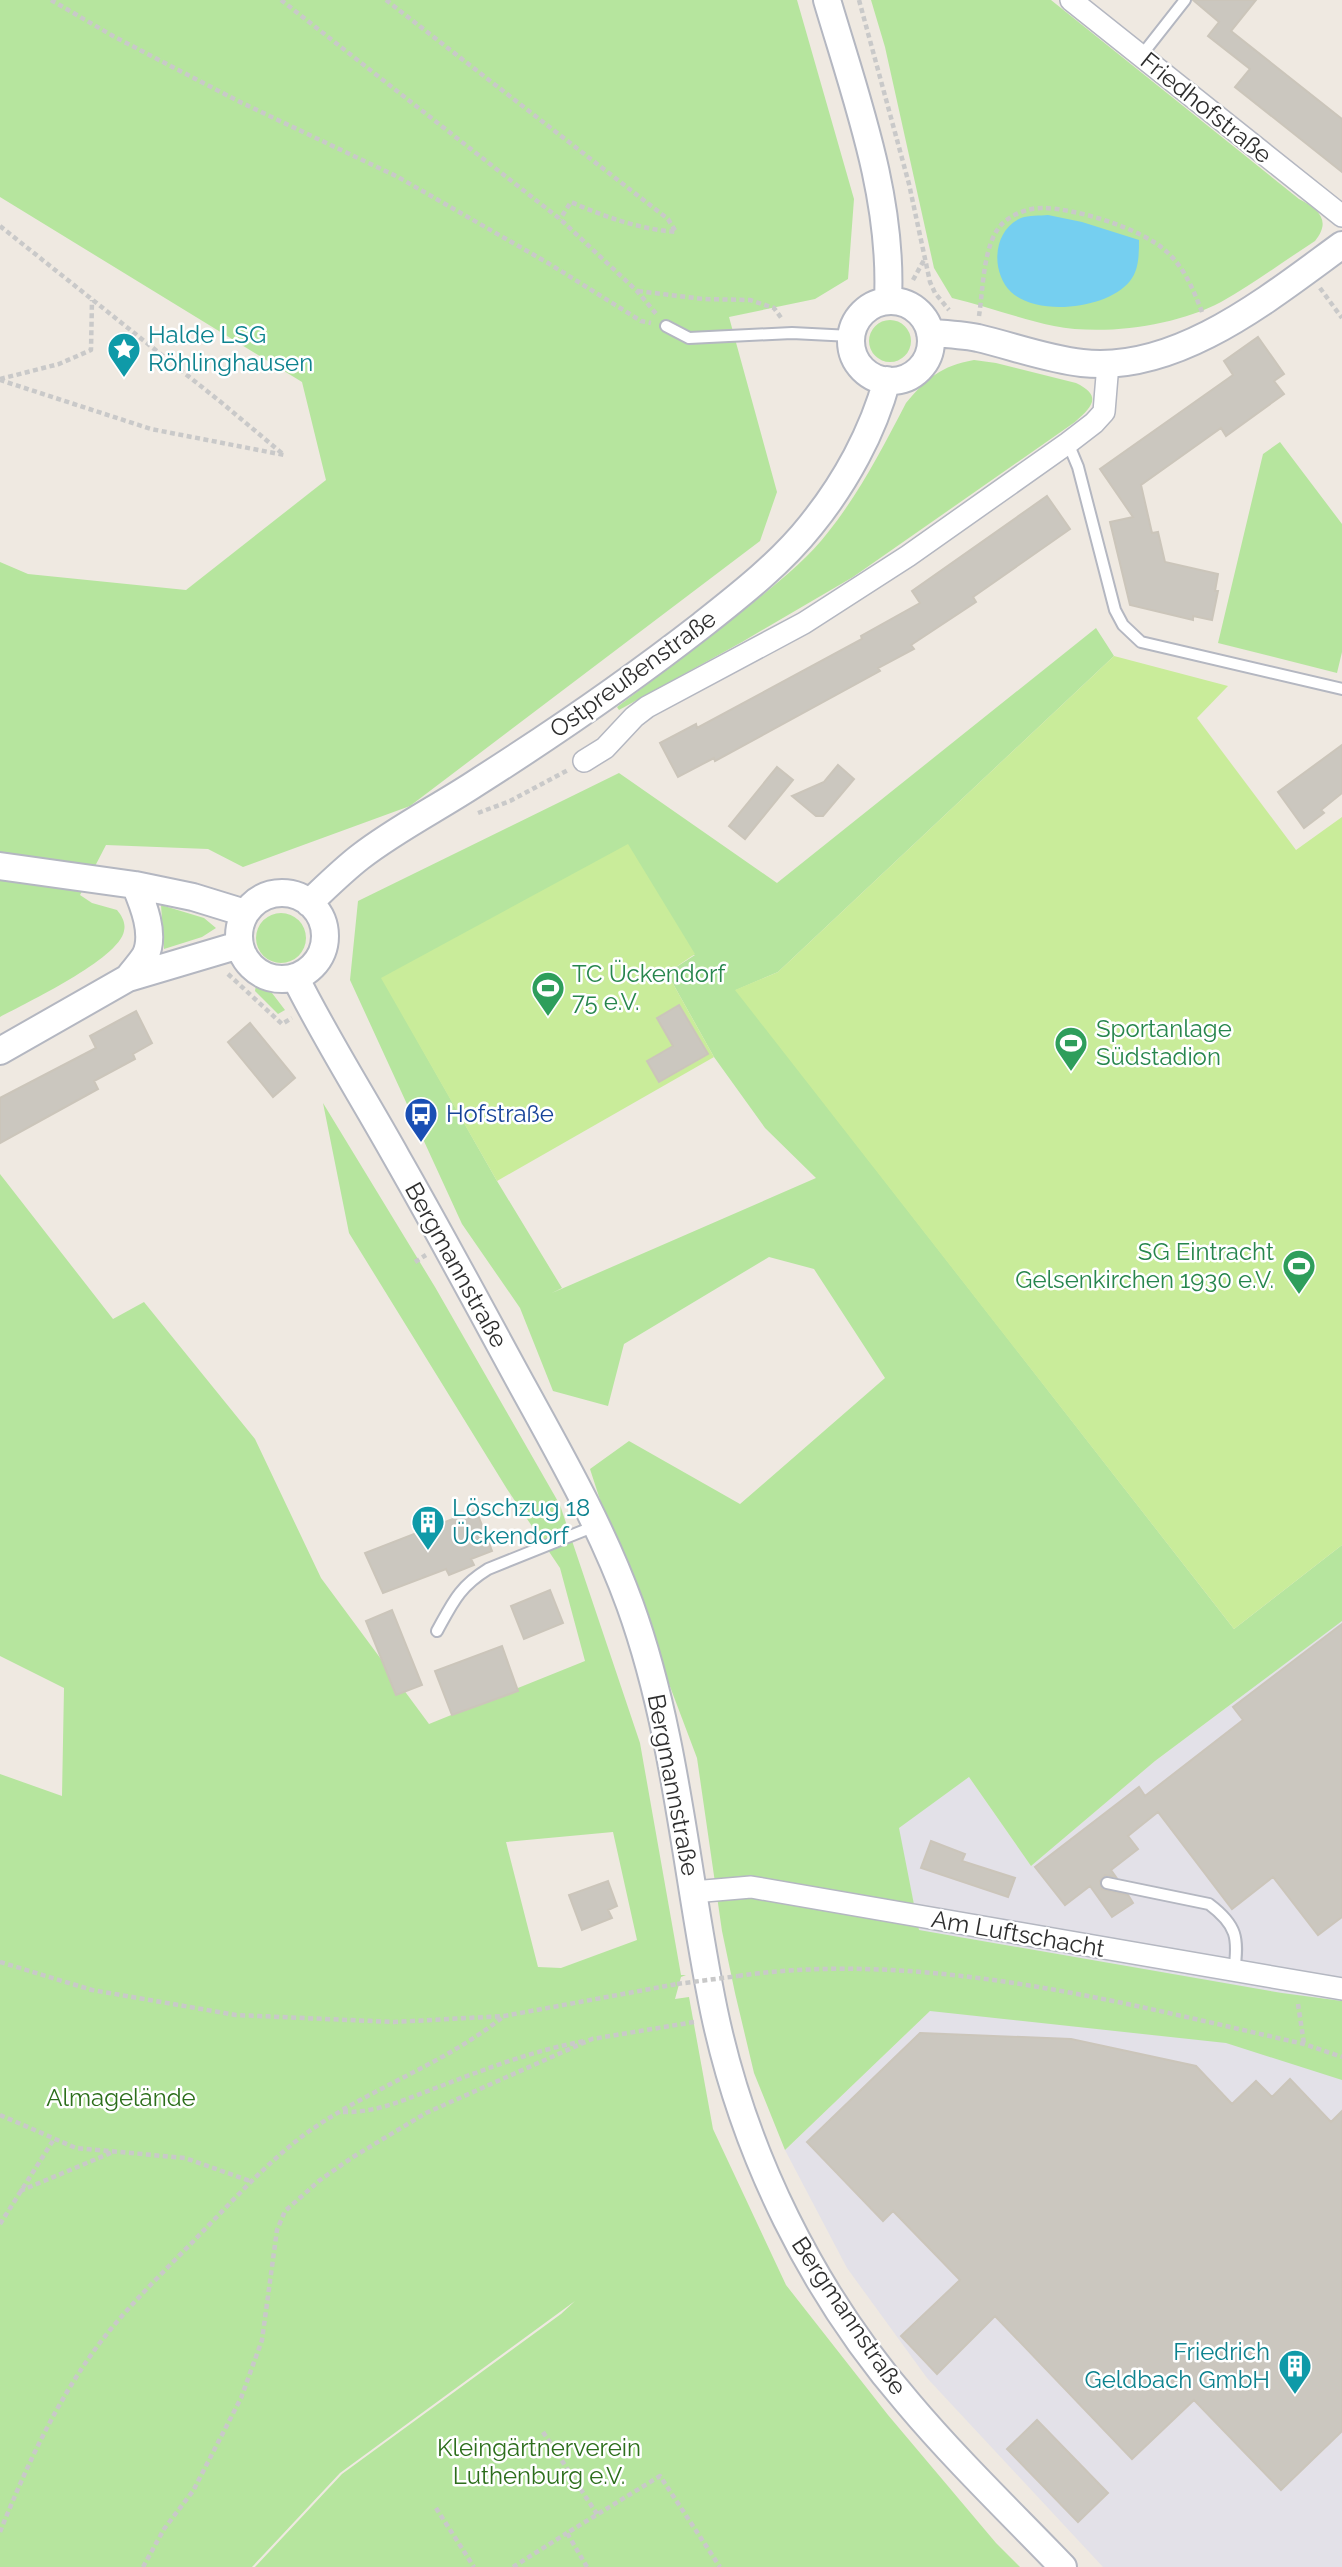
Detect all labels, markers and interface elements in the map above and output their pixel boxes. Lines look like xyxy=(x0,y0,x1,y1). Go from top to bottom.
street label: Friedhofstraße xyxy=(1135,46,1278,169)
place label: Halde LSG Röhlinghausen xyxy=(148,320,313,377)
place icon: Halde LSG Röhlinghausen xyxy=(105,330,143,379)
street label: Ostpreußenstraße xyxy=(544,604,722,744)
place label: TC Ückendorf 75 e.V. xyxy=(572,959,726,1016)
sports icon: TC Ückendorf 75 e.V. xyxy=(529,969,567,1018)
place label: Sportanlage Südstadion xyxy=(1096,1014,1232,1071)
sports icon: Sportanlage Südstadion xyxy=(1052,1024,1090,1073)
bus stop icon: Hofstraße xyxy=(402,1095,440,1144)
place label: Hofstraße xyxy=(446,1099,554,1128)
street label: Bergmannstraße xyxy=(399,1177,514,1352)
place label: SG Eintracht Gelsenkirchen 1930 e.V. xyxy=(1015,1237,1274,1294)
sports icon: SG Eintracht Gelsenkirchen 1930 e.V. xyxy=(1280,1247,1318,1296)
place label: Löschzug 18 Ückendorf xyxy=(452,1493,590,1550)
building icon: Löschzug 18 Ückendorf xyxy=(409,1503,447,1552)
street label: Bergmannstraße xyxy=(642,1692,705,1878)
street label: Am Luftschacht xyxy=(929,1904,1107,1963)
park label: Almagelände xyxy=(46,2083,196,2112)
street label: Bergmannstraße xyxy=(786,2231,913,2400)
place label: Friedrich Geldbach GmbH xyxy=(1085,2337,1270,2394)
building icon: Friedrich Geldbach GmbH xyxy=(1276,2347,1314,2396)
park label: Kleingärtnerverein Luthenburg e.V. xyxy=(437,2433,641,2490)

